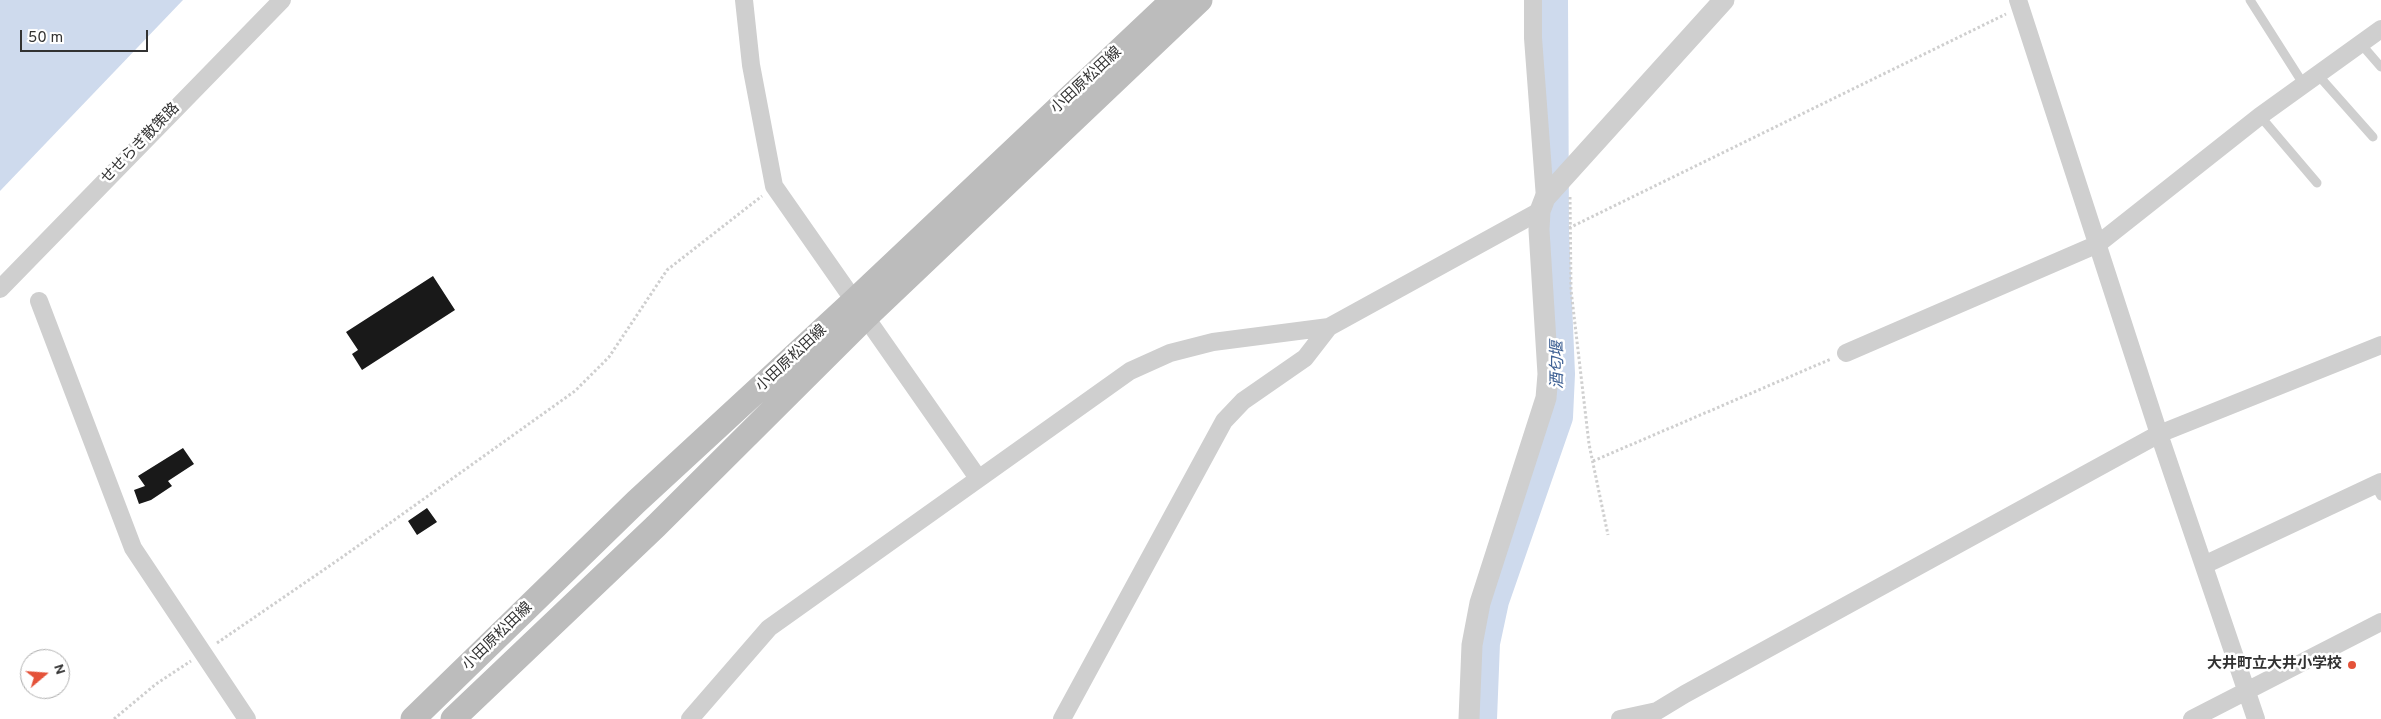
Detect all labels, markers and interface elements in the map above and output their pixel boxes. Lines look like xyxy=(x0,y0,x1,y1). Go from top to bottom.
scale bar xyxy=(22,20,150,52)
text: 50 m xyxy=(28,29,63,48)
street label: 小田原松田線 xyxy=(1048,44,1126,118)
street label: せせらぎ散策路 xyxy=(98,100,184,188)
street label: 小田原松田線 xyxy=(753,322,831,396)
water label: 酒匂堰 xyxy=(1549,341,1569,389)
street label: 小田原松田線 xyxy=(459,599,537,675)
north arrow xyxy=(20,649,70,699)
place label: 大井町立大井小学校 xyxy=(2207,656,2342,674)
marker: 大井町立大井小学校 xyxy=(2346,659,2358,671)
text: N xyxy=(49,662,68,677)

